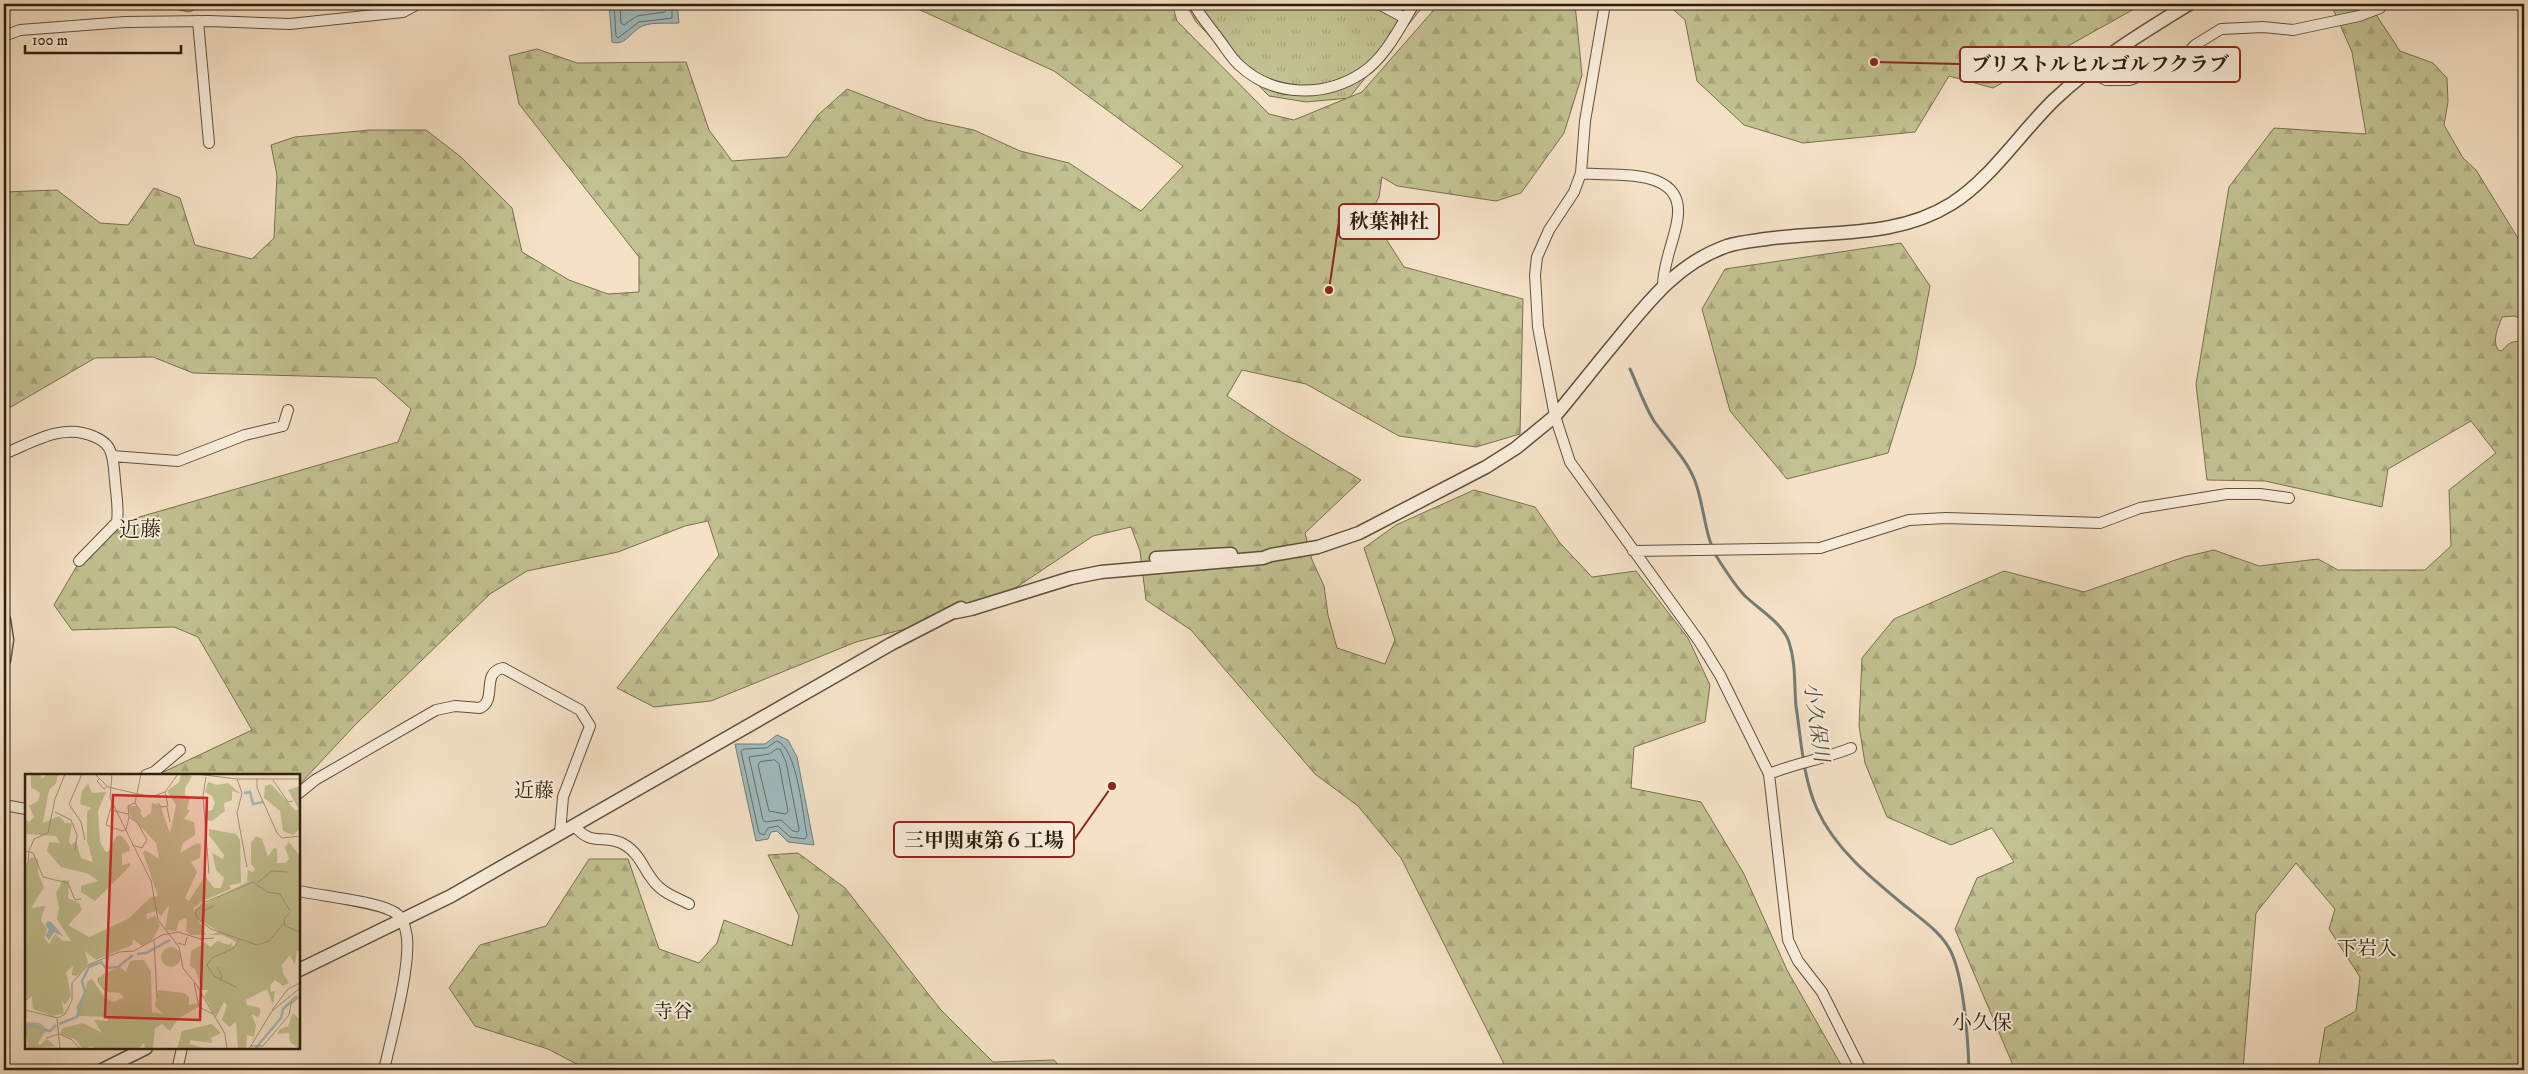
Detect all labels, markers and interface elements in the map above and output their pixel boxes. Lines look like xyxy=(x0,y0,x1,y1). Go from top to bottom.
scale bar xyxy=(25,22,181,54)
text: 100 m xyxy=(32,31,68,50)
callout: ブリストルヒルゴルフクラブ xyxy=(1960,47,2240,82)
text: ブリストルヒルゴルフクラブ xyxy=(1971,53,2229,78)
callout: 秋葉神社 xyxy=(1339,204,1439,239)
text: 秋葉神社 xyxy=(1349,210,1429,235)
district label: 近藤 xyxy=(119,517,161,543)
water label: 小久保川 xyxy=(1798,681,1834,766)
inset map xyxy=(25,774,300,1049)
district label: 近藤 xyxy=(514,779,554,804)
callout: 三甲関東第６工場 xyxy=(894,822,1074,857)
text: 三甲関東第６工場 xyxy=(904,829,1064,854)
district label: 下岩入 xyxy=(2337,937,2397,962)
district label: 寺谷 xyxy=(653,1000,693,1025)
district label: 小久保 xyxy=(1952,1011,2012,1036)

